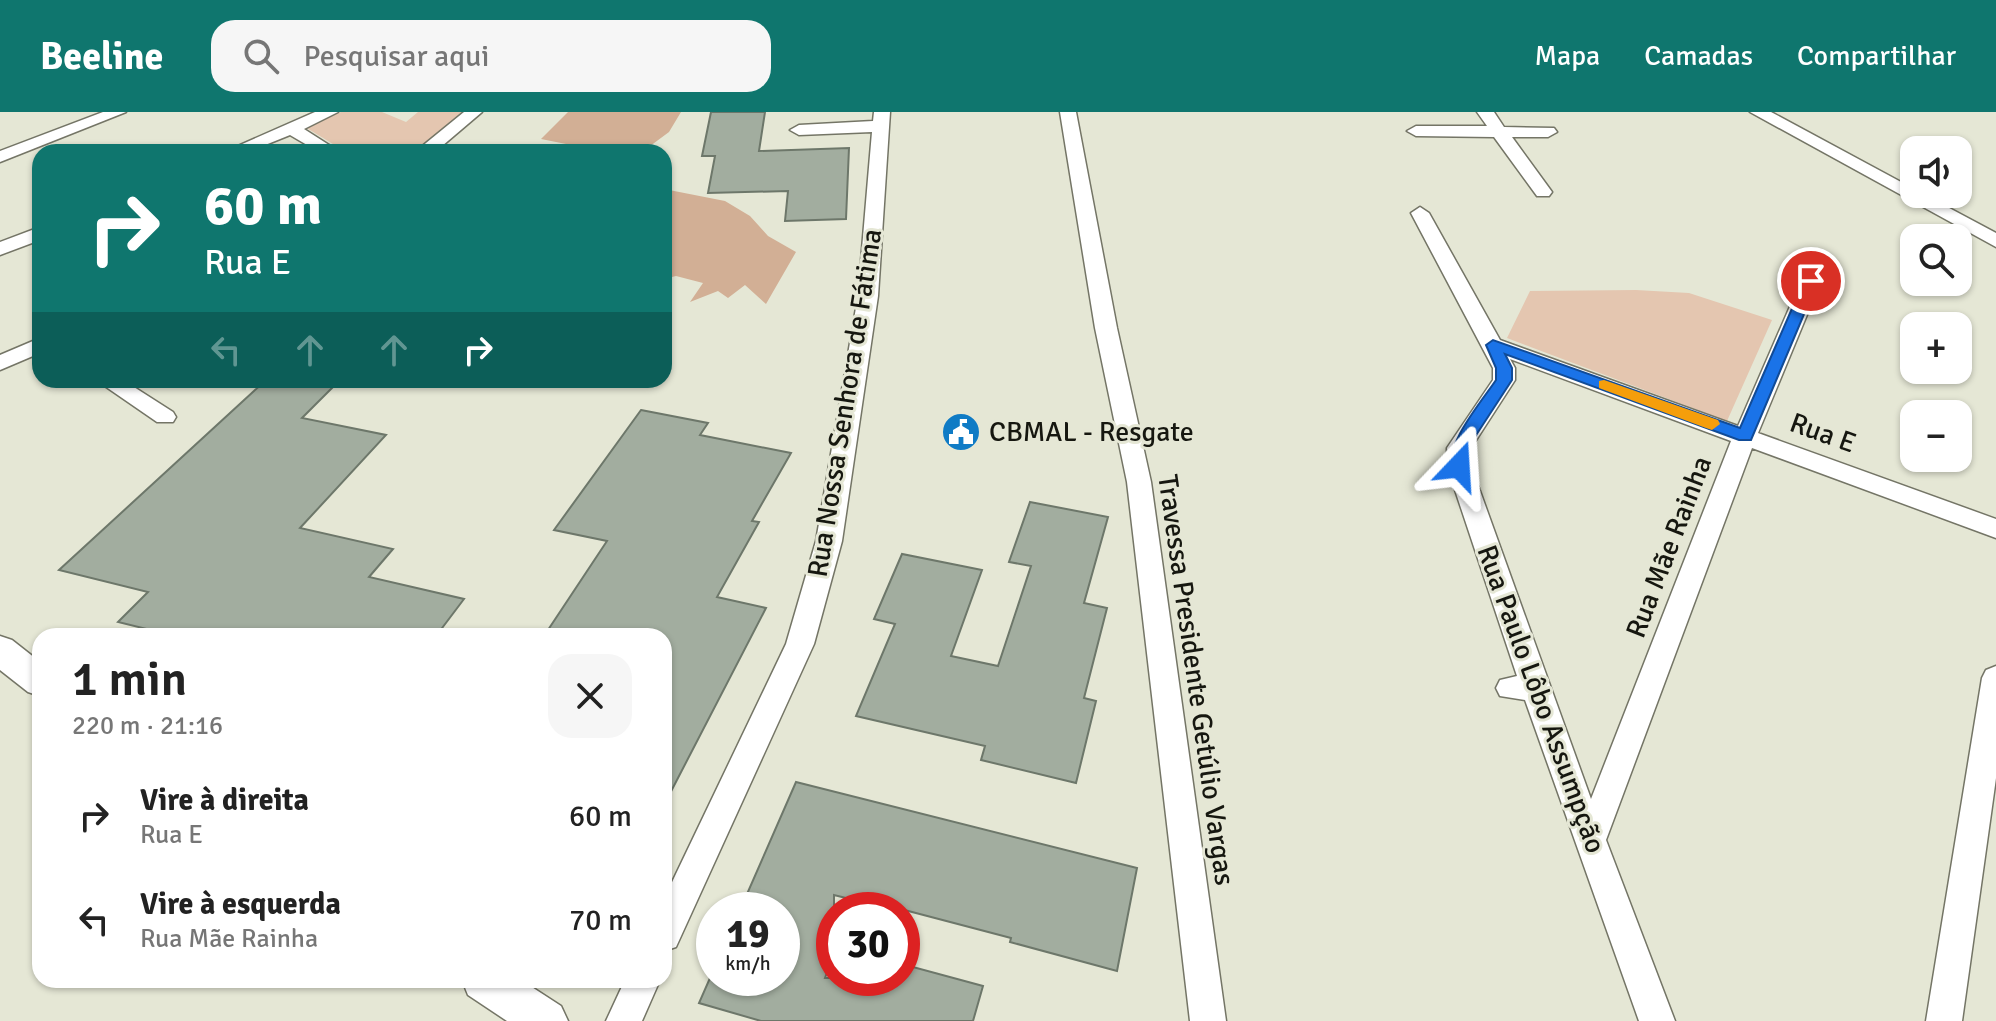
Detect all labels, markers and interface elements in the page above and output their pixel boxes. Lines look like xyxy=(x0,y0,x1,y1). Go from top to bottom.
search box xyxy=(211,20,771,92)
text: Beeline xyxy=(40,33,163,80)
icon: search xyxy=(239,34,283,78)
text: Pesquisar aqui xyxy=(303,38,489,75)
text: Mapa xyxy=(1534,39,1600,73)
text: Camadas xyxy=(1644,39,1753,73)
text: Compartilhar xyxy=(1797,39,1956,73)
map controls xyxy=(1900,136,1972,472)
button: sound xyxy=(1900,136,1972,208)
text: 60 m xyxy=(204,171,322,240)
icon: right xyxy=(72,176,176,280)
button: search xyxy=(1900,224,1972,296)
street label: Rua Nossa Senhora de Fátima xyxy=(801,226,889,580)
text: Rua E xyxy=(204,240,291,285)
pin xyxy=(1777,247,1845,315)
icon: arrive xyxy=(1789,259,1833,303)
button: + xyxy=(1900,312,1972,384)
icon: left xyxy=(204,328,248,372)
icon: ahead xyxy=(288,328,332,372)
icon: ahead xyxy=(372,328,416,372)
icon: right xyxy=(456,328,500,372)
button: − xyxy=(1900,400,1972,472)
street label: Rua E xyxy=(1785,405,1861,461)
public building icon: CBMAL - Resgate xyxy=(940,411,982,453)
place label: CBMAL - Resgate xyxy=(989,415,1194,449)
position arrow xyxy=(1417,424,1501,508)
street label: Rua Mãe Rainha xyxy=(1619,451,1719,643)
street label: Travessa Presidente Getúlio Vargas xyxy=(1150,472,1242,888)
street label: Rua Paulo Lôbo Assumpção xyxy=(1469,540,1613,858)
text: 1 min xyxy=(72,650,187,709)
button: close xyxy=(548,654,632,738)
text: 220 m · 21:16 xyxy=(72,710,223,742)
text: Vire à direita xyxy=(140,782,309,819)
icon: right xyxy=(72,794,116,838)
text: 60 m xyxy=(569,798,632,835)
text: Rua E xyxy=(140,819,203,851)
text: Vire à esquerda xyxy=(140,886,341,923)
speed limit sign: 30 xyxy=(816,892,920,996)
icon: left xyxy=(72,898,116,942)
text: 70 m xyxy=(569,902,632,939)
text: 19 xyxy=(726,909,770,959)
text: Rua Mãe Rainha xyxy=(140,923,318,955)
text: km/h xyxy=(725,951,771,976)

